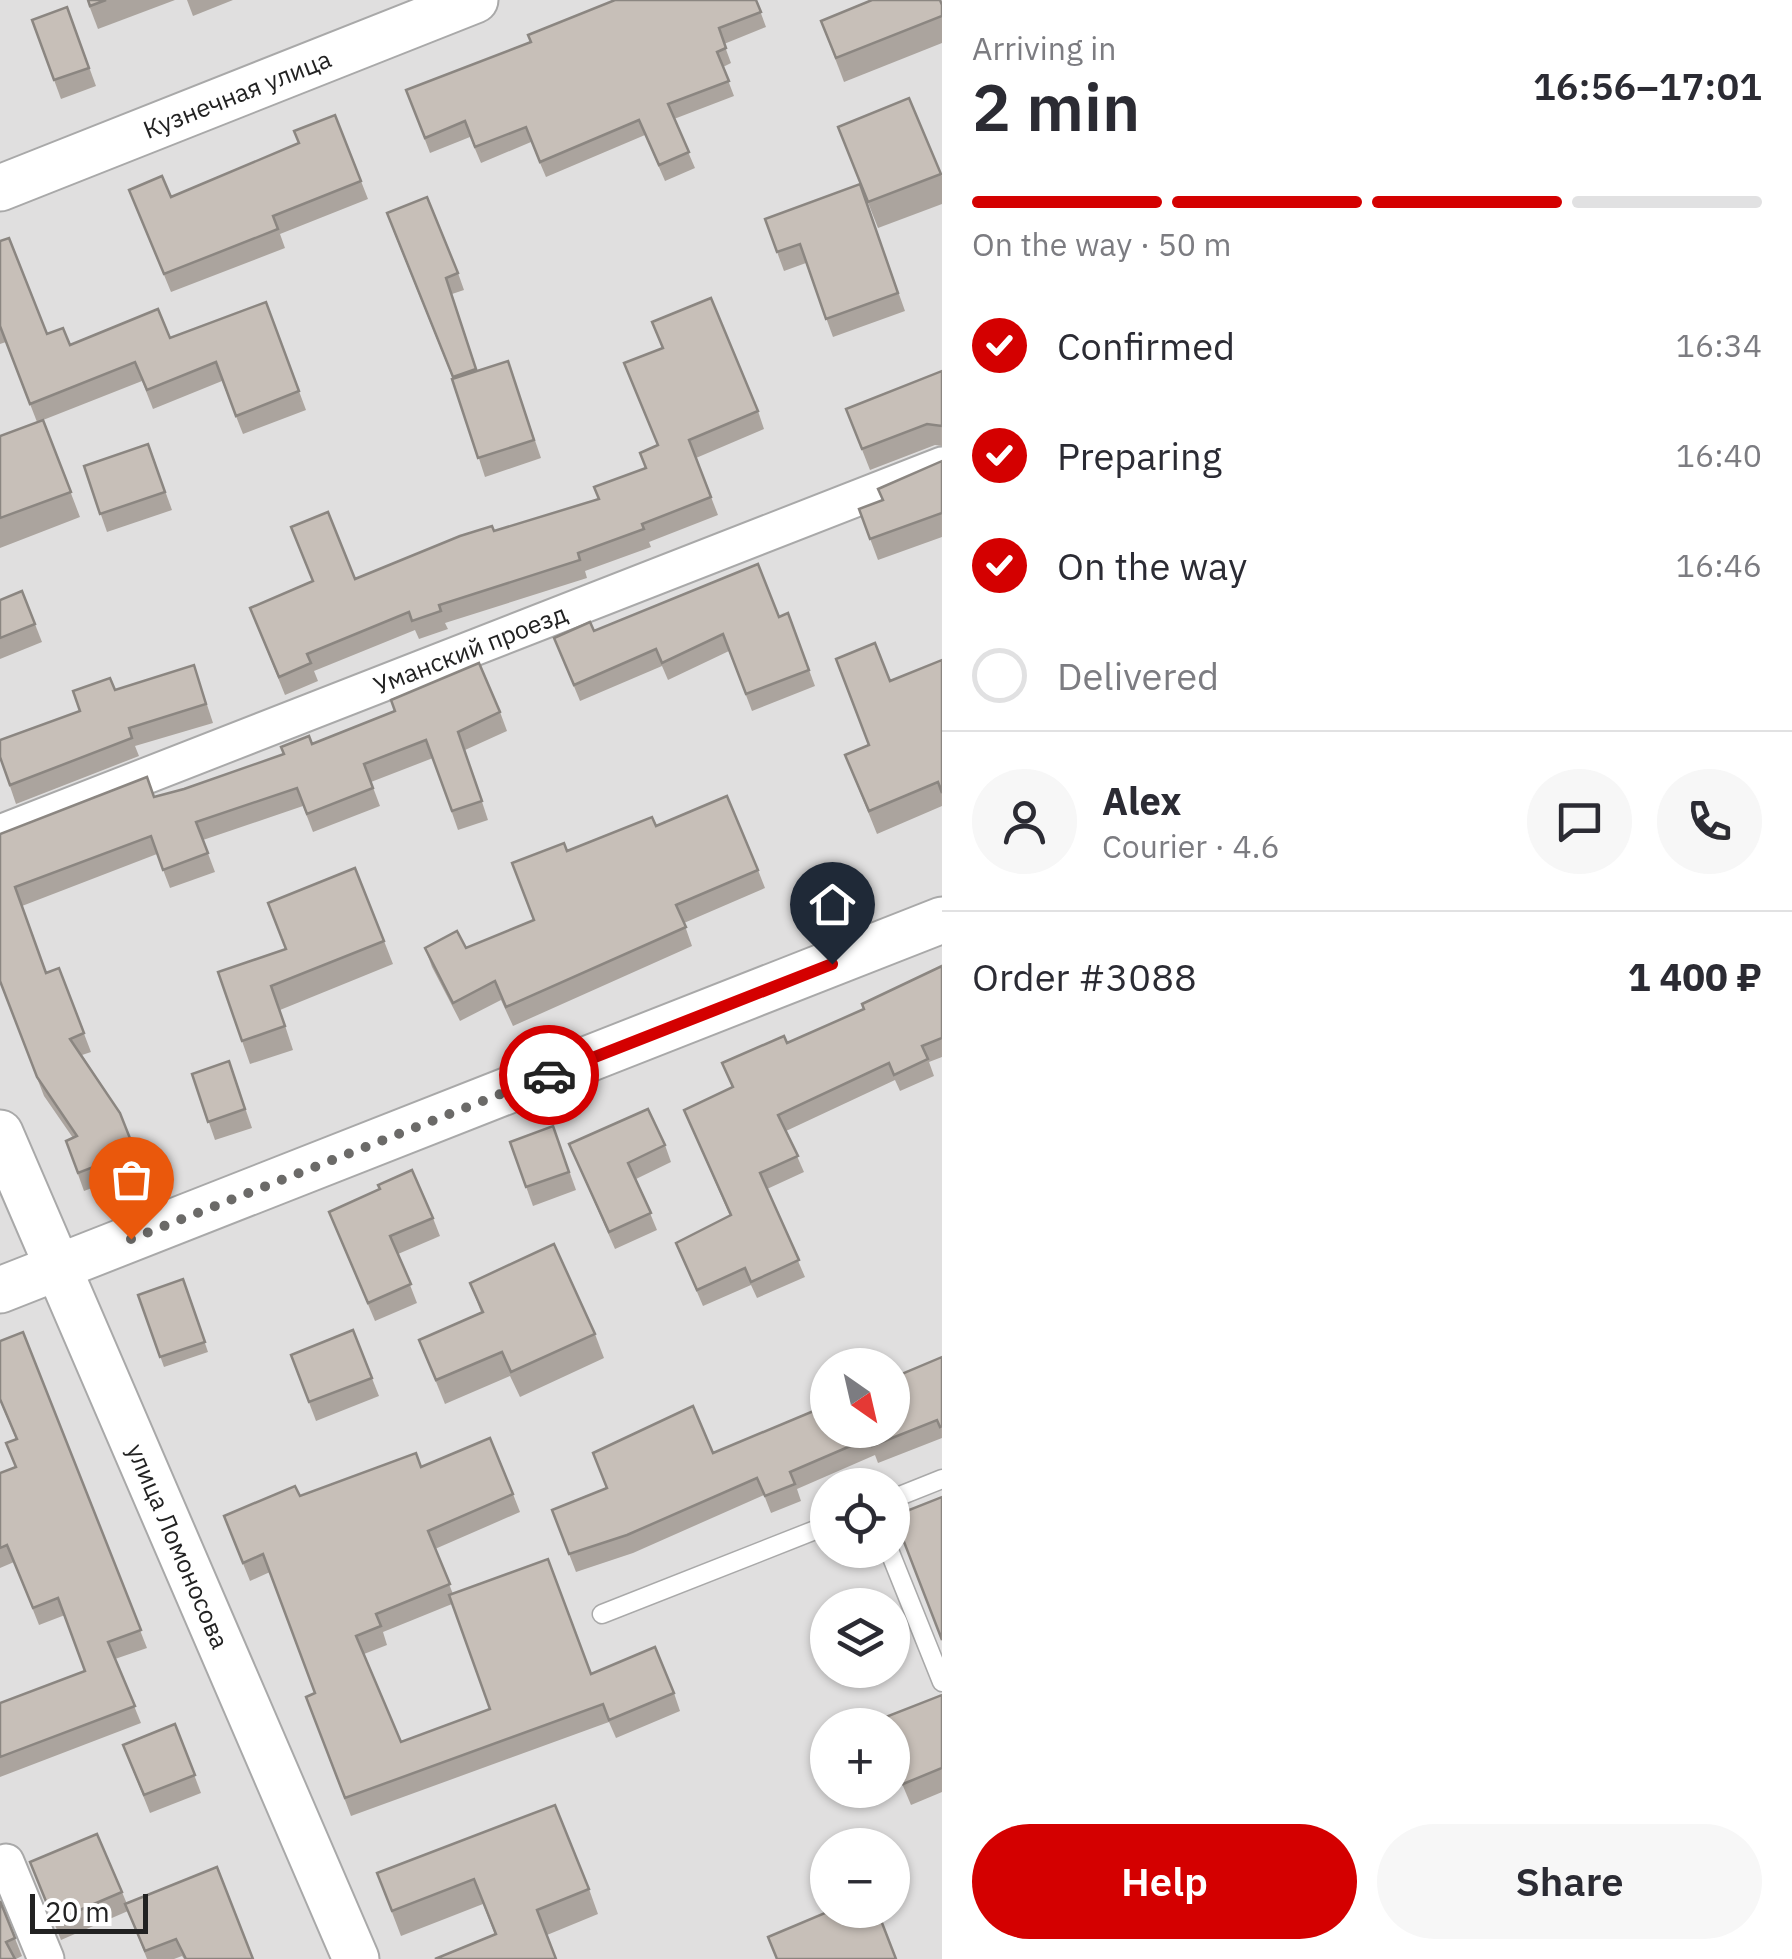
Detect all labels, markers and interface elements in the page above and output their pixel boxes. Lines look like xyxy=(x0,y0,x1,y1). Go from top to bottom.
text: Arriving in xyxy=(972,27,1117,69)
street label: Кузнечная улица xyxy=(138,42,336,146)
text: 16:56–17:01 xyxy=(1533,61,1762,110)
text: 2 min xyxy=(972,64,1140,149)
text: On the way · 50 m xyxy=(972,223,1232,265)
icon: check xyxy=(972,318,1027,373)
text: Confirmed xyxy=(1057,321,1235,370)
text: 16:34 xyxy=(1676,324,1762,366)
icon: check xyxy=(972,428,1027,483)
text: Preparing xyxy=(1057,431,1222,480)
text: 16:40 xyxy=(1676,434,1762,476)
icon: check xyxy=(972,538,1027,593)
text: On the way xyxy=(1057,541,1247,590)
text: 16:46 xyxy=(1676,544,1762,586)
street label: Уманский проезд xyxy=(369,596,572,701)
text: Delivered xyxy=(1057,651,1219,700)
button: person xyxy=(972,769,1077,874)
button: chat xyxy=(1527,769,1632,874)
button: phone xyxy=(1657,769,1762,874)
text: Alex xyxy=(1102,776,1182,825)
text: Courier · 4.6 xyxy=(1102,825,1280,867)
pin xyxy=(790,862,875,965)
icon: home xyxy=(805,877,860,932)
text: Order #3088 xyxy=(972,952,1197,1001)
text: 1 400 ₽ xyxy=(1628,952,1762,1001)
courier xyxy=(499,1025,599,1125)
icon: car xyxy=(522,1048,577,1103)
pin xyxy=(89,1137,174,1240)
icon: bag xyxy=(104,1152,159,1207)
north arrow xyxy=(810,1348,910,1448)
map controls xyxy=(810,1348,910,1928)
street label: улица Ломоносова xyxy=(120,1438,237,1654)
button: locate xyxy=(810,1468,910,1568)
button: layers xyxy=(810,1588,910,1688)
button: + xyxy=(810,1708,910,1808)
button: Help xyxy=(972,1824,1357,1939)
button: Share xyxy=(1377,1824,1762,1939)
button: − xyxy=(810,1828,910,1928)
scale bar xyxy=(30,1889,148,1934)
text: 20 m xyxy=(45,1893,110,1930)

